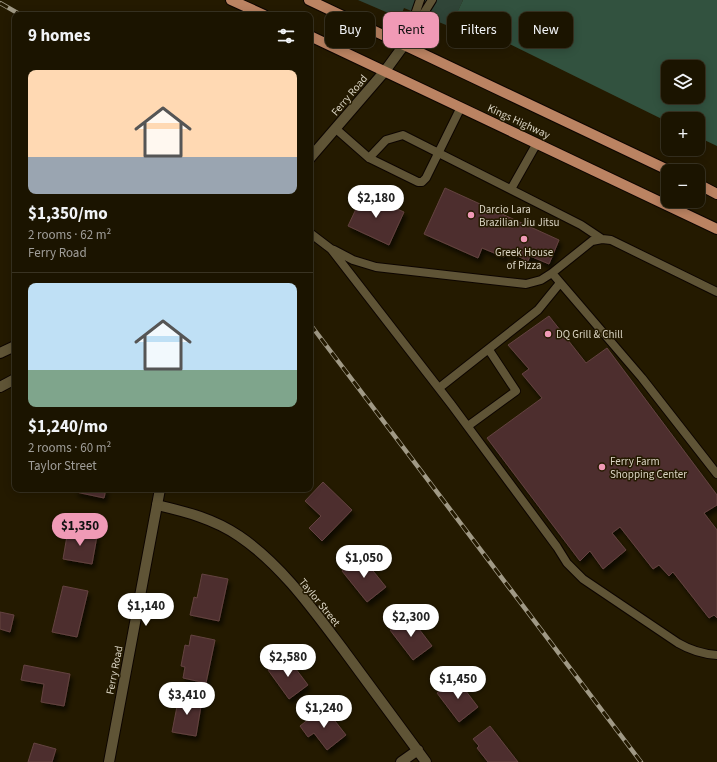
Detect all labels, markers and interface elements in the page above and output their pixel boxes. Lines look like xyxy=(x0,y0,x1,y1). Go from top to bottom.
chip: Buy xyxy=(325,12,375,48)
chip: Rent xyxy=(383,12,439,48)
chip: Filters xyxy=(447,12,511,48)
chip: New xyxy=(519,12,573,48)
text: 9 homes xyxy=(28,24,90,48)
icon: filters xyxy=(275,25,297,47)
map controls xyxy=(661,60,705,208)
button: layers xyxy=(661,60,705,104)
street label: Ferry Road xyxy=(328,71,371,119)
icon: home xyxy=(127,96,199,168)
street label: Kings Highway xyxy=(485,100,552,142)
button: + xyxy=(661,112,705,156)
button: − xyxy=(661,164,705,208)
pin: $2,180 xyxy=(343,185,409,219)
text: $2,180 xyxy=(357,189,395,207)
text: $1,350/mo xyxy=(28,202,108,226)
place label: Darcio Lara Brazilian Jiu Jitsu xyxy=(479,202,560,230)
marker: Darcio Lara Brazilian Jiu Jitsu xyxy=(466,210,476,220)
text: 2 rooms · 62 m² xyxy=(28,226,111,244)
marker: Greek House of Pizza xyxy=(519,234,529,244)
text: Ferry Road xyxy=(28,244,87,262)
place label: Greek House of Pizza xyxy=(495,245,554,273)
icon: home xyxy=(127,309,199,381)
place label: DQ Grill & Chill xyxy=(556,327,623,342)
marker: DQ Grill & Chill xyxy=(543,329,553,339)
text: $1,240/mo xyxy=(28,415,108,439)
text: 2 rooms · 60 m² xyxy=(28,439,111,457)
place label: Ferry Farm Shopping Center xyxy=(610,454,687,482)
text: Taylor Street xyxy=(28,457,97,475)
marker: Ferry Farm Shopping Center xyxy=(597,462,607,472)
pin: $1,350 xyxy=(47,513,113,547)
text: $1,350 xyxy=(61,517,99,535)
pin: $1,050 xyxy=(331,545,397,579)
text: $1,050 xyxy=(345,549,383,567)
street label: Taylor Street xyxy=(295,575,344,630)
pin: $1,140 xyxy=(113,593,179,627)
text: $1,140 xyxy=(127,597,165,615)
pin: $2,300 xyxy=(378,604,444,638)
text: $2,300 xyxy=(392,608,430,626)
street label: Ferry Road xyxy=(102,644,127,696)
pin: $2,580 xyxy=(255,644,321,678)
text: $2,580 xyxy=(269,648,307,666)
pin: $1,450 xyxy=(425,666,491,700)
text: $1,450 xyxy=(439,670,477,688)
pin: $3,410 xyxy=(154,682,220,716)
text: $3,410 xyxy=(168,686,206,704)
pin: $1,240 xyxy=(291,695,357,729)
text: $1,240 xyxy=(305,699,343,717)

